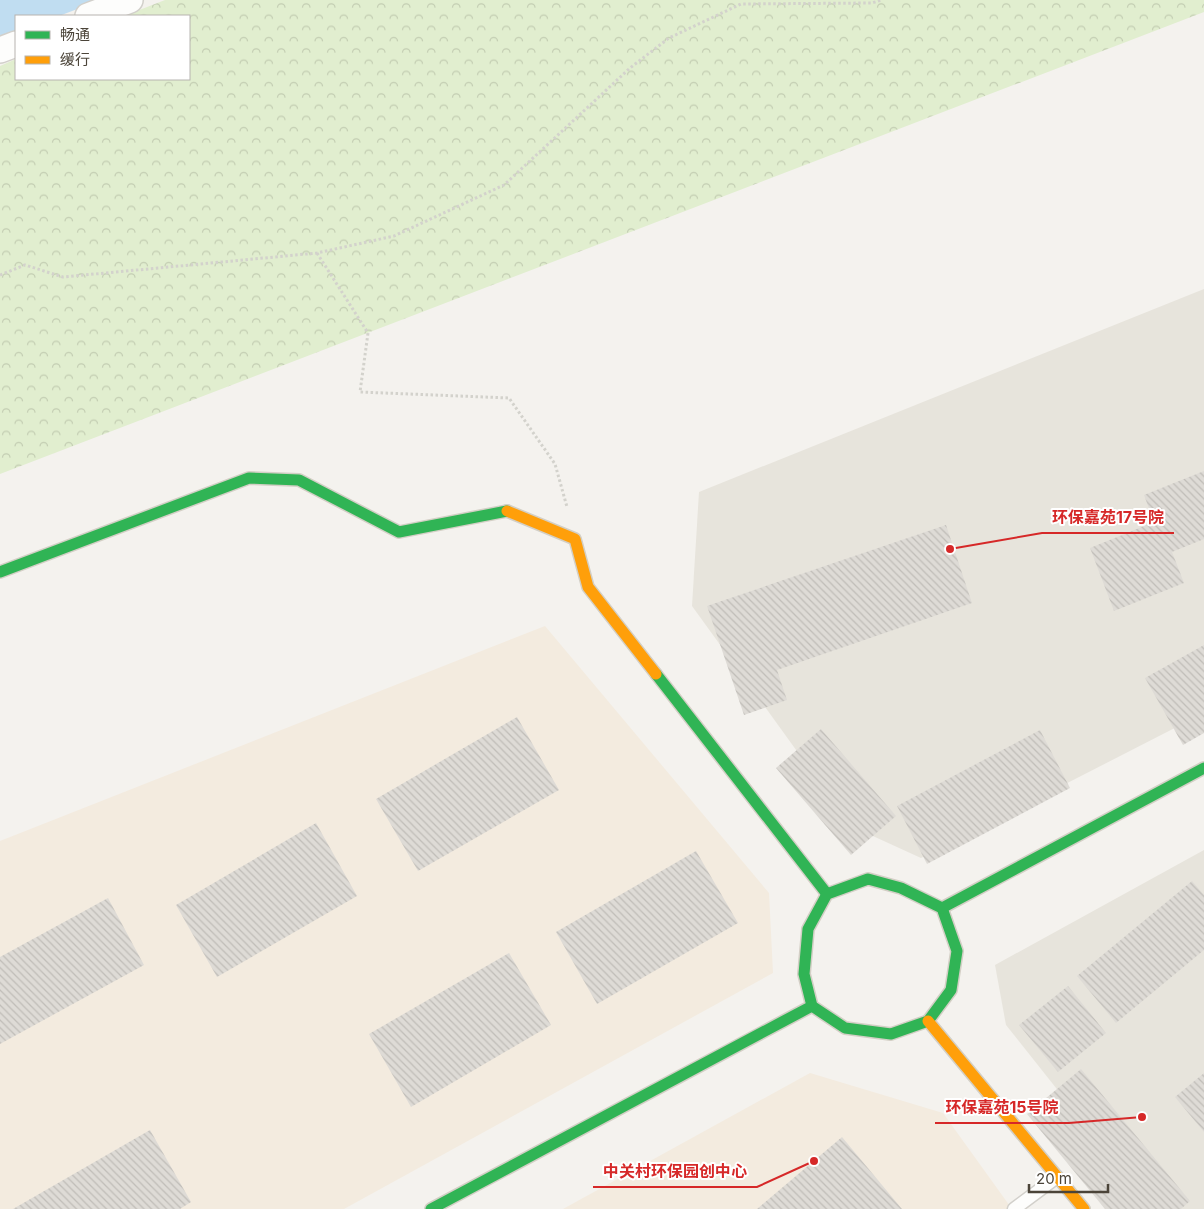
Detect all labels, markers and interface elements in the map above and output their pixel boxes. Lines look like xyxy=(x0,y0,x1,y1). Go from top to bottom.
legend xyxy=(15,15,190,80)
text: 畅通 xyxy=(60,25,90,44)
text: 缓行 xyxy=(60,50,90,69)
callout: 环保嘉苑17号院 xyxy=(1042,502,1174,533)
text: 环保嘉苑17号院 xyxy=(1052,507,1164,527)
callout: 环保嘉苑15号院 xyxy=(935,1092,1069,1123)
text: 环保嘉苑15号院 xyxy=(945,1097,1059,1117)
callout: 中关村环保园创中心 xyxy=(593,1156,757,1187)
text: 中关村环保园创中心 xyxy=(603,1161,747,1181)
scale bar xyxy=(1029,1162,1108,1194)
text: 20 m xyxy=(1036,1169,1072,1188)

